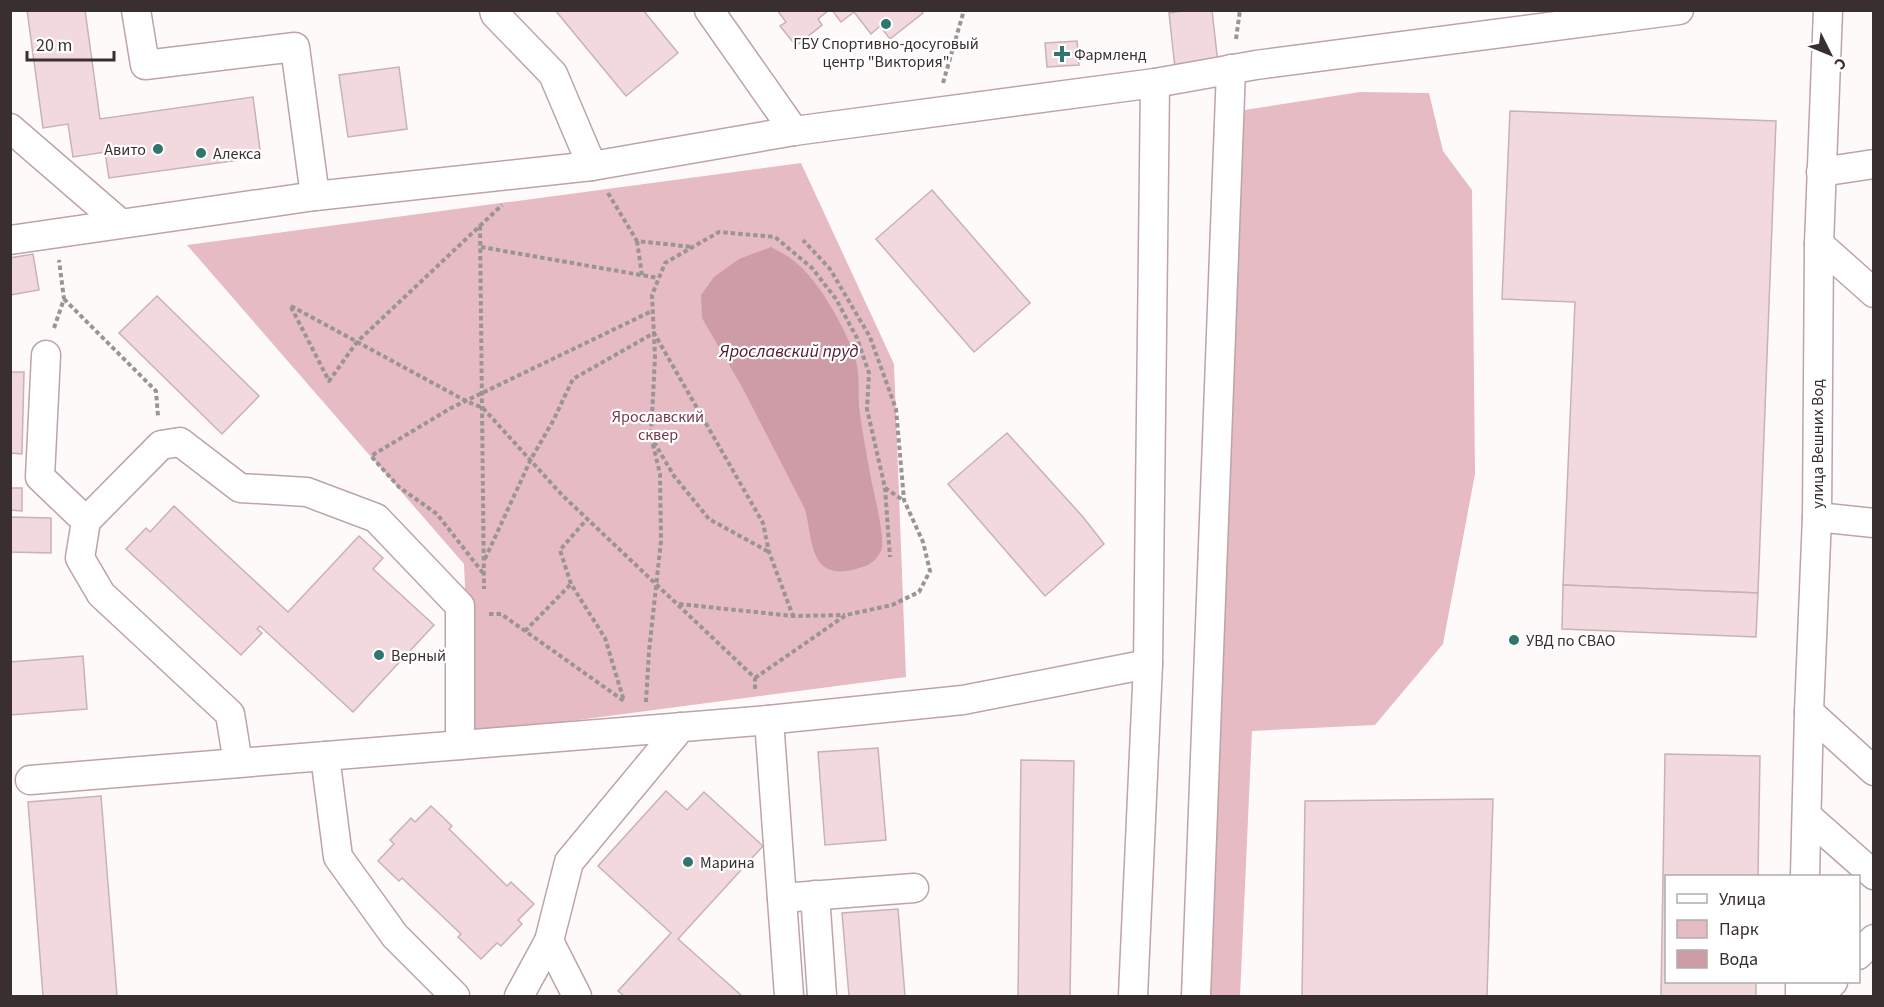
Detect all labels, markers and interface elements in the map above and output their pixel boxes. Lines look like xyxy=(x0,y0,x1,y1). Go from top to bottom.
marker: ГБУ Спортивно-досуговый центр "Виктория" xyxy=(879,17,893,31)
scale bar xyxy=(27,24,114,62)
north arrow xyxy=(1800,24,1860,84)
text: 20 m xyxy=(36,33,72,58)
place label: ГБУ Спортивно-досуговый центр "Виктория" xyxy=(793,33,979,73)
place label: Фармленд xyxy=(1074,44,1147,66)
marker: Фармленд xyxy=(1055,47,1069,61)
text: С xyxy=(1829,53,1851,74)
place label: Авито xyxy=(104,139,146,161)
marker: Авито xyxy=(151,142,165,156)
place label: Алекса xyxy=(213,143,261,165)
marker: Алекса xyxy=(194,146,208,160)
water label: Ярославский пруд xyxy=(718,339,859,364)
street label: улица Вешних Вод xyxy=(1807,379,1829,509)
park label: Ярославский сквер xyxy=(612,406,704,446)
place label: УВД по СВАО xyxy=(1526,630,1615,652)
marker: УВД по СВАО xyxy=(1507,633,1521,647)
place label: Верный xyxy=(391,645,446,667)
marker: Верный xyxy=(372,648,386,662)
place label: Марина xyxy=(700,852,755,874)
marker: Марина xyxy=(681,855,695,869)
legend xyxy=(1665,875,1860,983)
text: Улица xyxy=(1719,887,1766,912)
text: Парк xyxy=(1719,917,1759,942)
text: Вода xyxy=(1719,947,1758,972)

